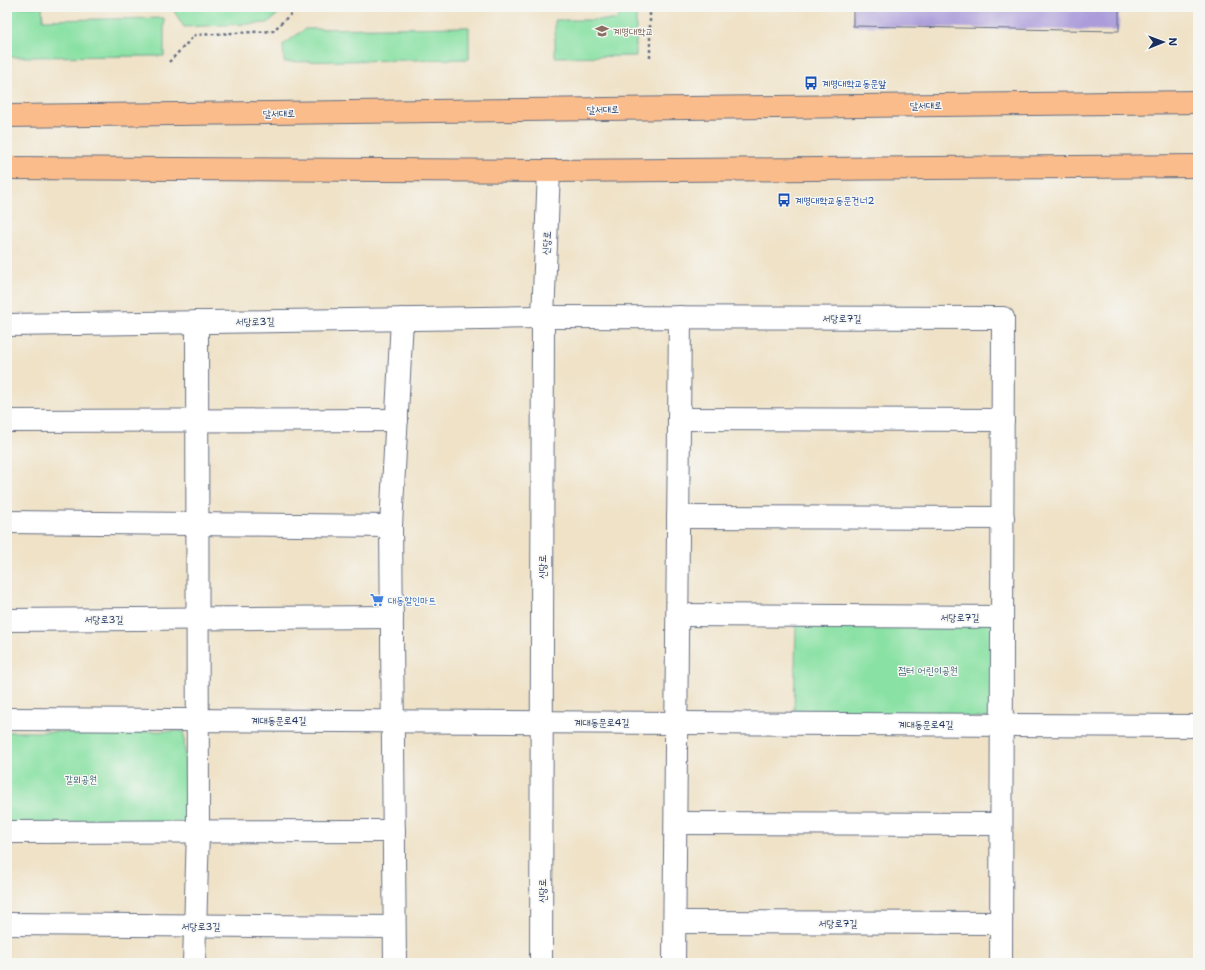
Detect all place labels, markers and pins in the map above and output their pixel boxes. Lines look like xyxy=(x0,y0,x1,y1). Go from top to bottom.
school or university icon: 계명대학교 xyxy=(594,23,610,39)
place label: 계명대학교 xyxy=(613,25,653,38)
bus stop icon: 계명대학교동문앞 xyxy=(803,75,819,91)
place label: 계명대학교동문앞 xyxy=(822,77,886,90)
bus stop icon: 계명대학교동문건너2 xyxy=(776,192,792,208)
place label: 계명대학교동문건너2 xyxy=(795,194,874,207)
supermarket icon: 대동할인마트 xyxy=(369,592,385,608)
place label: 대동할인마트 xyxy=(388,594,436,607)

